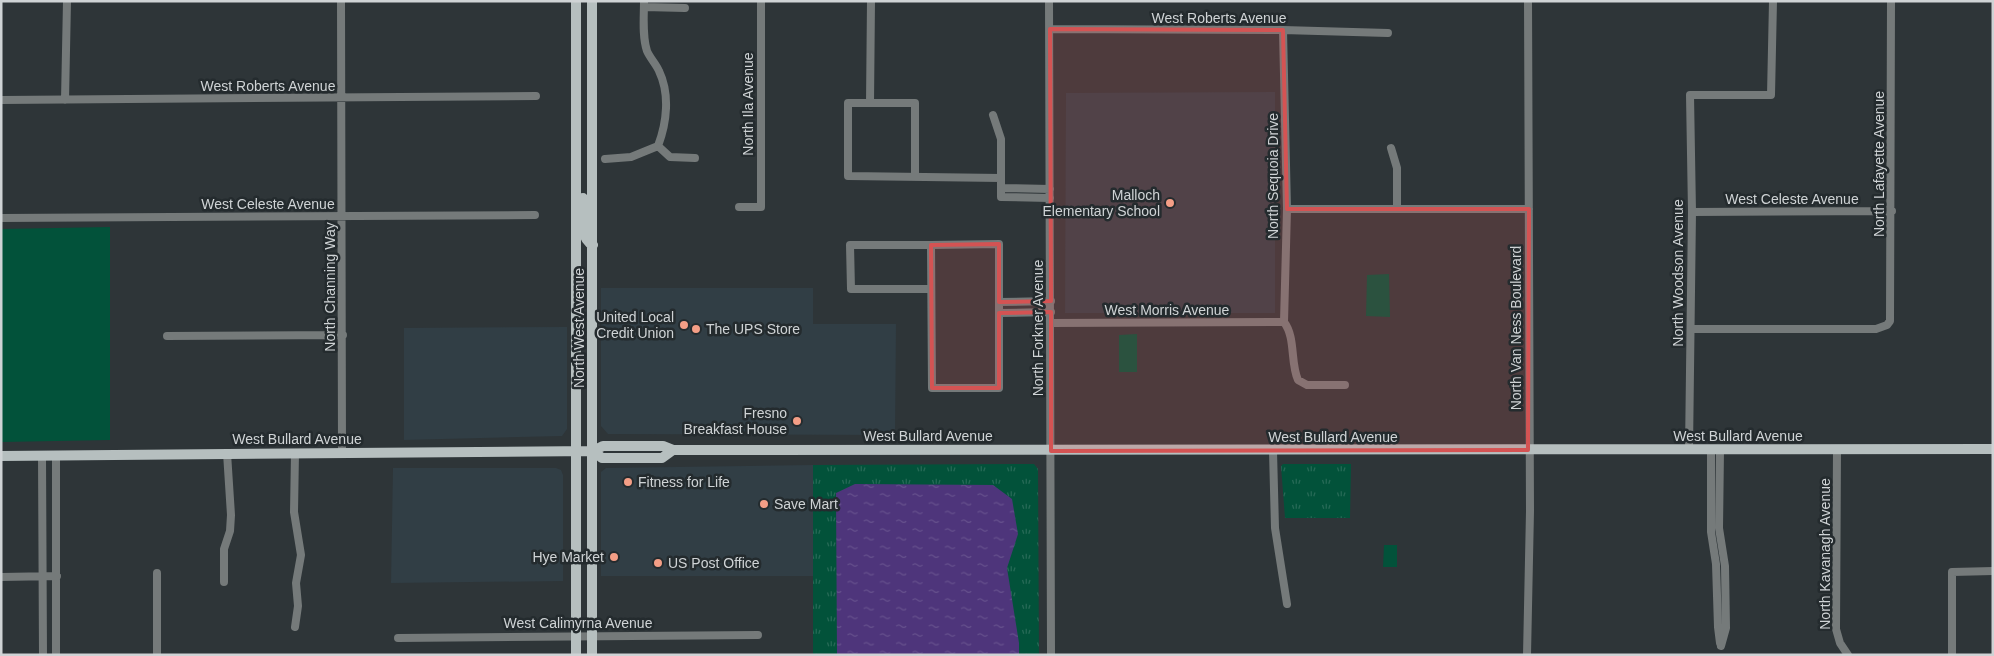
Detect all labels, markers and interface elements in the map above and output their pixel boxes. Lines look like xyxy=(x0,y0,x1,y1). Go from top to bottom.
street label: West Roberts Avenue xyxy=(1152,10,1287,26)
street label: North Ila Avenue xyxy=(740,52,756,156)
street label: West Roberts Avenue xyxy=(201,78,336,94)
street label: North Lafayette Avenue xyxy=(1871,91,1887,237)
street label: North Sequoia Drive xyxy=(1265,113,1281,239)
place label: Malloch Elementary School xyxy=(1042,187,1160,219)
street label: West Celeste Avenue xyxy=(1725,191,1859,207)
street label: West Celeste Avenue xyxy=(201,196,335,212)
marker: Malloch Elementary School xyxy=(1164,197,1176,209)
street label: North Woodson Avenue xyxy=(1670,199,1686,347)
street label: North Channing Way xyxy=(322,222,338,352)
street label: North Van Ness Boulevard xyxy=(1508,246,1524,410)
street label: North Forkner Avenue xyxy=(1030,259,1046,396)
street label: North West Avenue xyxy=(571,268,587,388)
street label: West Morris Avenue xyxy=(1105,302,1230,318)
place label: United Local Credit Union xyxy=(596,309,674,341)
marker: United Local Credit Union xyxy=(678,319,690,331)
place label: The UPS Store xyxy=(706,321,800,337)
marker: The UPS Store xyxy=(690,323,702,335)
place label: Fresno Breakfast House xyxy=(684,405,787,437)
marker: Fresno Breakfast House xyxy=(791,415,803,427)
street label: West Bullard Avenue xyxy=(863,428,993,444)
street label: West Bullard Avenue xyxy=(1673,428,1803,444)
street label: West Bullard Avenue xyxy=(1268,429,1398,445)
street label: West Bullard Avenue xyxy=(232,431,362,447)
place label: Fitness for Life xyxy=(638,474,730,490)
marker: Fitness for Life xyxy=(622,476,634,488)
street label: North Kavanagh Avenue xyxy=(1817,478,1833,630)
place label: Save Mart xyxy=(774,496,838,512)
marker: Save Mart xyxy=(758,498,770,510)
place label: Hye Market xyxy=(532,549,604,565)
marker: Hye Market xyxy=(608,551,620,563)
place label: US Post Office xyxy=(668,555,760,571)
marker: US Post Office xyxy=(652,557,664,569)
street label: West Calimyrna Avenue xyxy=(504,615,653,631)

